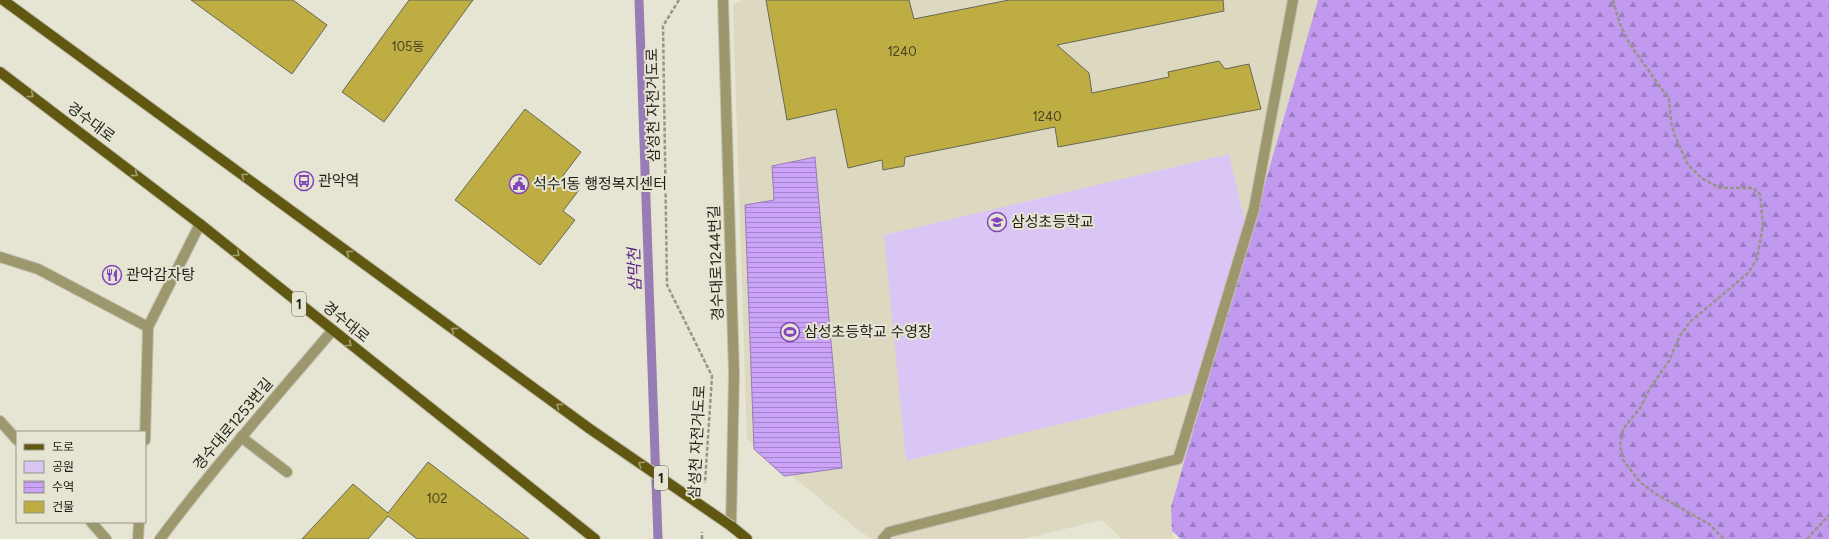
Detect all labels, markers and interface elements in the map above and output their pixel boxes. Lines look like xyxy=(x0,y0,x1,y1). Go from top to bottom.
house number: 105동 xyxy=(391,39,425,54)
house number: 1240 xyxy=(887,44,917,59)
street label: 삼성천 자전거도로 xyxy=(643,48,663,162)
one-way arrow xyxy=(27,90,34,97)
street label: 경수대로 xyxy=(64,98,118,146)
house number: 1240 xyxy=(1032,109,1062,124)
one-way arrow xyxy=(130,169,137,176)
bus stop icon: 관악역 xyxy=(293,170,315,192)
place label: 관악역 xyxy=(318,172,359,190)
public building icon: 석수1동 행정복지센터 xyxy=(508,173,530,195)
one-way arrow xyxy=(241,174,248,181)
place label: 석수1동 행정복지센터 xyxy=(533,175,667,193)
street label: 경수대로1244번길 xyxy=(705,205,727,321)
school or university icon: 삼성초등학교 xyxy=(986,211,1008,233)
place label: 삼성초등학교 xyxy=(1011,213,1094,231)
water label: 삼막천 xyxy=(624,245,645,292)
one-way arrow xyxy=(233,249,240,256)
one-way arrow xyxy=(346,251,353,258)
restaurant icon: 관악감자탕 xyxy=(101,264,123,286)
place label: 관악감자탕 xyxy=(126,266,195,284)
road number: 1 xyxy=(292,292,306,316)
street label: 경수대로 xyxy=(319,298,373,346)
sports icon: 삼성초등학교 수영장 xyxy=(779,321,801,343)
place label: 삼성초등학교 수영장 xyxy=(804,323,932,341)
one-way arrow xyxy=(451,327,458,334)
one-way arrow xyxy=(345,340,352,347)
street label: 경수대로1253번길 xyxy=(189,374,277,474)
street label: 삼성천 자전거도로 xyxy=(685,385,709,499)
one-way arrow xyxy=(556,404,563,411)
legend xyxy=(16,431,146,523)
text: 도로 xyxy=(52,440,74,454)
text: 공원 xyxy=(52,460,74,474)
one-way arrow xyxy=(638,461,645,469)
road number: 1 xyxy=(654,466,668,490)
text: 수역 xyxy=(52,480,74,494)
house number: 102 xyxy=(427,491,447,506)
text: 건물 xyxy=(52,500,74,514)

